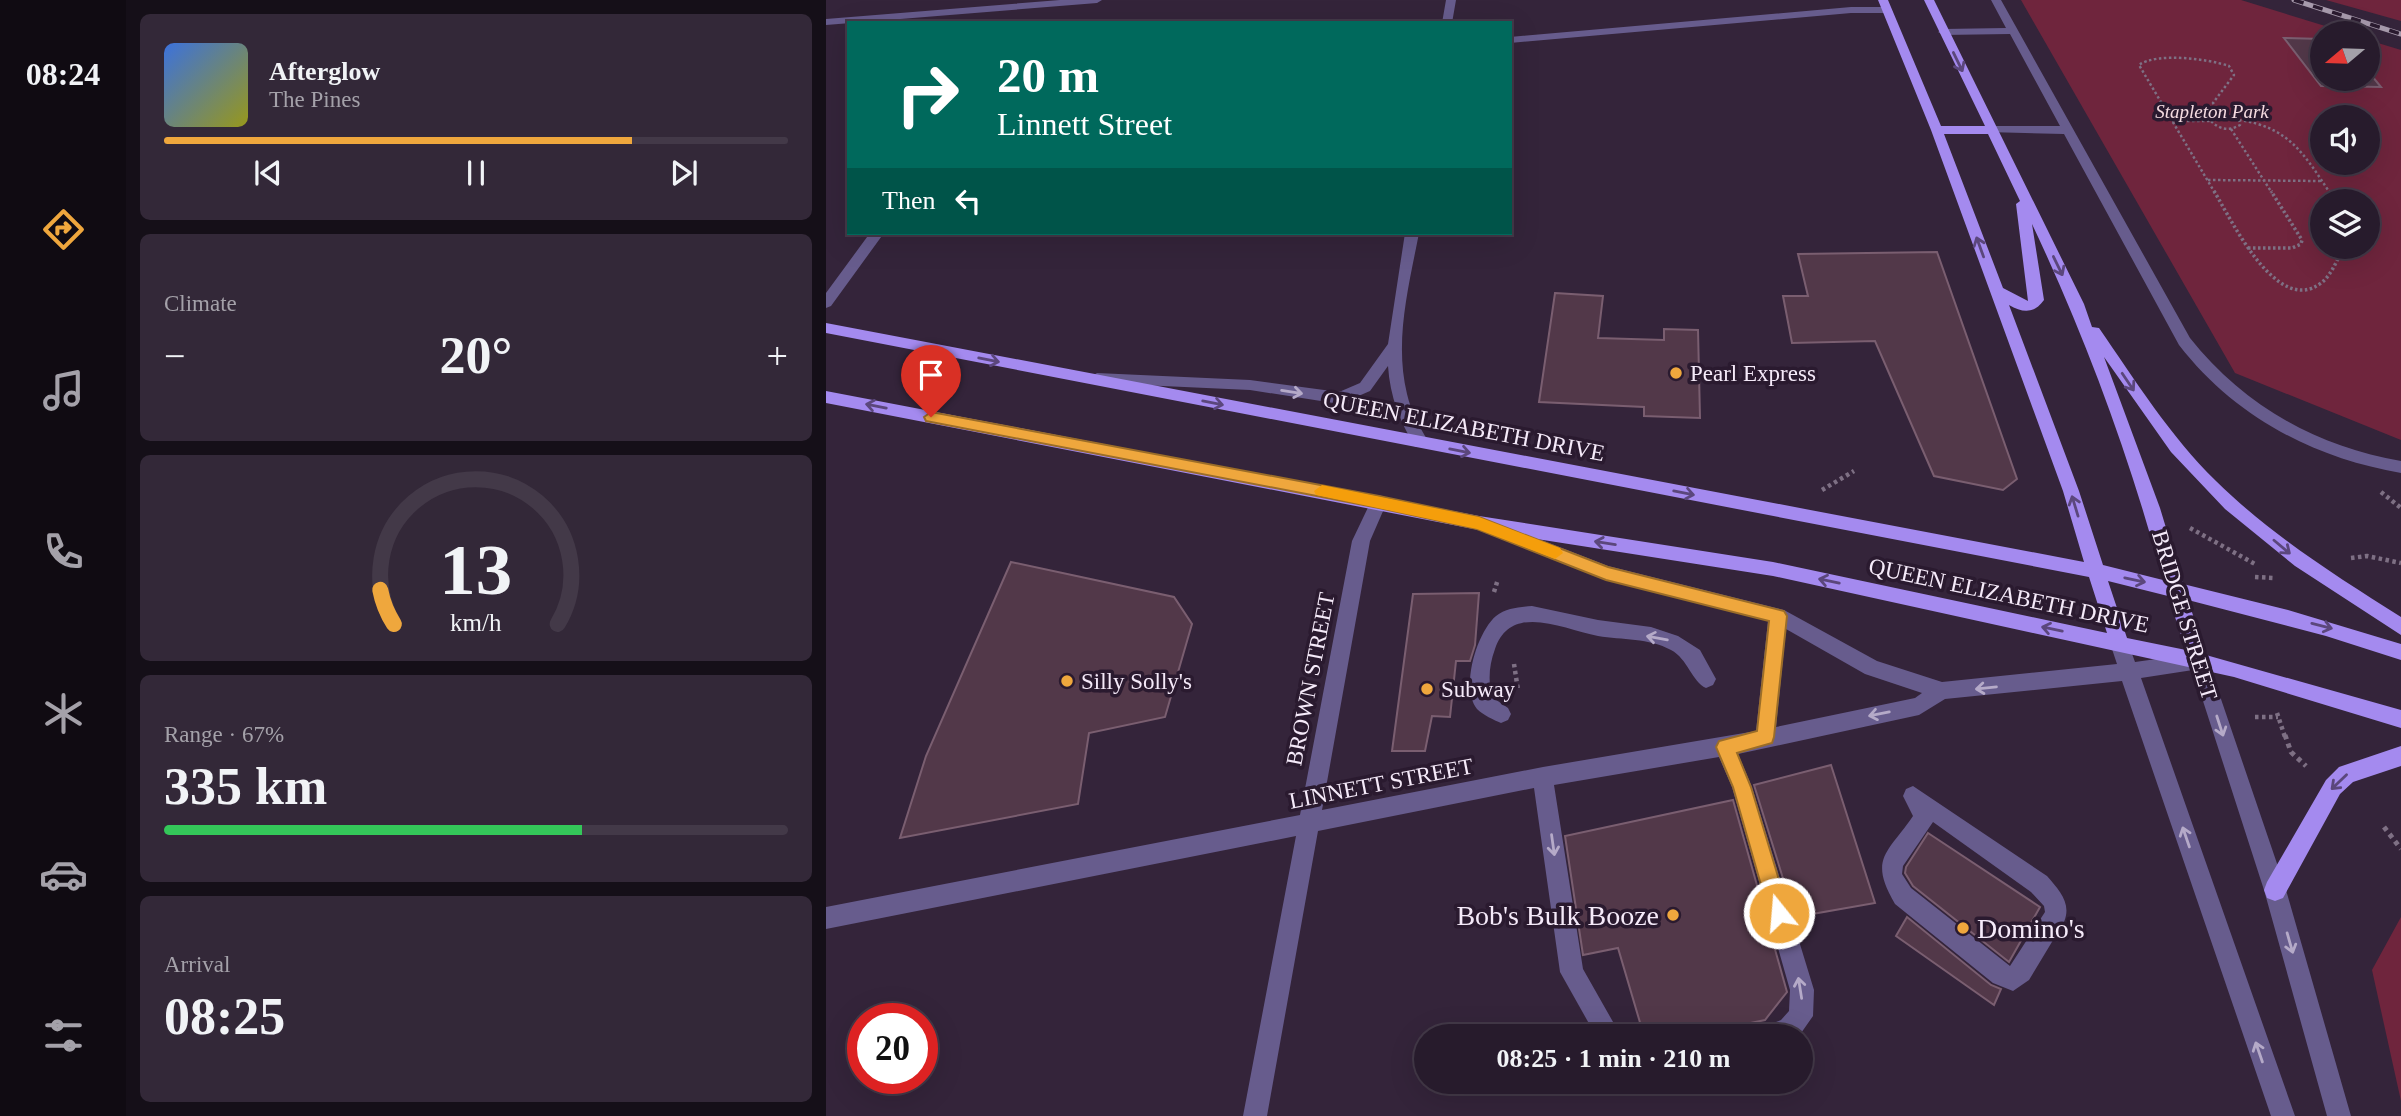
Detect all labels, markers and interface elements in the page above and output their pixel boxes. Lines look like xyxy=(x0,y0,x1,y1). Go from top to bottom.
north arrow xyxy=(2310,21,2380,91)
map controls xyxy=(2310,21,2380,259)
text: 20 m xyxy=(997,48,1099,103)
icon: right xyxy=(882,49,973,140)
one-way arrow xyxy=(1951,51,1965,72)
text: 08:24 xyxy=(26,56,100,92)
text: Afterglow xyxy=(269,57,380,86)
text: The Pines xyxy=(269,87,360,112)
park label: Stapleton Park xyxy=(2155,101,2269,122)
button: sound xyxy=(2310,105,2380,175)
text: Linnett Street xyxy=(997,106,1172,142)
icon: previous xyxy=(249,154,287,192)
icon: pause xyxy=(457,154,495,192)
icon: next xyxy=(665,154,703,192)
icon: left xyxy=(949,182,987,220)
text: Then xyxy=(882,186,935,215)
button: layers xyxy=(2310,189,2380,259)
icon: directions xyxy=(39,205,88,254)
one-way arrow xyxy=(1973,236,1986,258)
one-way arrow xyxy=(2052,255,2065,276)
text: Climate xyxy=(164,291,237,316)
text: 20° xyxy=(440,327,512,384)
text: − xyxy=(164,335,185,377)
text: + xyxy=(767,335,788,377)
pin xyxy=(901,345,961,417)
one-way arrow xyxy=(977,353,1000,367)
icon: arrive xyxy=(912,356,950,394)
place label: Pearl Express xyxy=(1690,361,1816,386)
marker: Pearl Express xyxy=(1668,365,1684,381)
icon: music xyxy=(39,366,88,415)
one-way arrow xyxy=(2121,371,2135,391)
one-way arrow xyxy=(1280,386,1303,399)
street label: QUEEN ELIZABETH DRIVE xyxy=(1321,387,1607,466)
one-way arrow xyxy=(1201,397,1224,410)
one-way arrow xyxy=(865,399,888,413)
one-way arrow xyxy=(1448,444,1471,458)
one-way arrow xyxy=(1672,487,1695,501)
one-way arrow xyxy=(2068,496,2081,518)
icon: phone xyxy=(39,527,88,576)
street label: BRIDGE STREET xyxy=(2147,527,2222,703)
text: 13 xyxy=(440,529,512,610)
one-way arrow xyxy=(1594,536,1617,549)
one-way arrow xyxy=(2273,540,2291,555)
street label: QUEEN ELIZABETH DRIVE xyxy=(1866,554,2151,637)
one-way arrow xyxy=(1818,574,1841,588)
one-way arrow xyxy=(2123,574,2146,588)
street label: BROWN STREET xyxy=(1281,590,1340,768)
text: km/h xyxy=(450,609,502,636)
one-way arrow xyxy=(2310,620,2333,633)
one-way arrow xyxy=(2041,621,2064,635)
one-way arrow xyxy=(1646,631,1669,644)
place label: Silly Solly's xyxy=(1081,669,1192,694)
marker: Silly Solly's xyxy=(1059,673,1075,689)
place label: Subway xyxy=(1441,677,1516,702)
marker: Subway xyxy=(1419,681,1435,697)
one-way arrow xyxy=(1975,682,1997,695)
icon: climate xyxy=(39,689,88,738)
one-way arrow xyxy=(1868,707,1891,721)
one-way arrow xyxy=(2214,715,2227,737)
text: Range · 67% xyxy=(164,722,284,747)
street label: LINNETT STREET xyxy=(1287,753,1475,814)
text: 335 km xyxy=(164,758,327,815)
one-way arrow xyxy=(2331,773,2349,790)
one-way arrow xyxy=(2179,826,2191,848)
one-way arrow xyxy=(1547,833,1560,856)
icon: car xyxy=(39,850,88,899)
position arrow xyxy=(1742,876,1816,950)
place label: Bob's Bulk Booze xyxy=(1456,900,1659,931)
marker: Bob's Bulk Booze xyxy=(1665,907,1681,923)
place label: Domino's xyxy=(1977,913,2085,944)
marker: Domino's xyxy=(1955,920,1971,936)
one-way arrow xyxy=(2284,931,2297,953)
text: Arrival xyxy=(164,952,230,977)
one-way arrow xyxy=(1793,977,1806,1000)
text: 08:25 xyxy=(164,988,285,1045)
speed limit sign: 20 xyxy=(847,1003,938,1094)
icon: filters xyxy=(39,1011,88,1060)
one-way arrow xyxy=(2252,1041,2265,1063)
text: 08:25 · 1 min · 210 m xyxy=(1497,1044,1731,1073)

